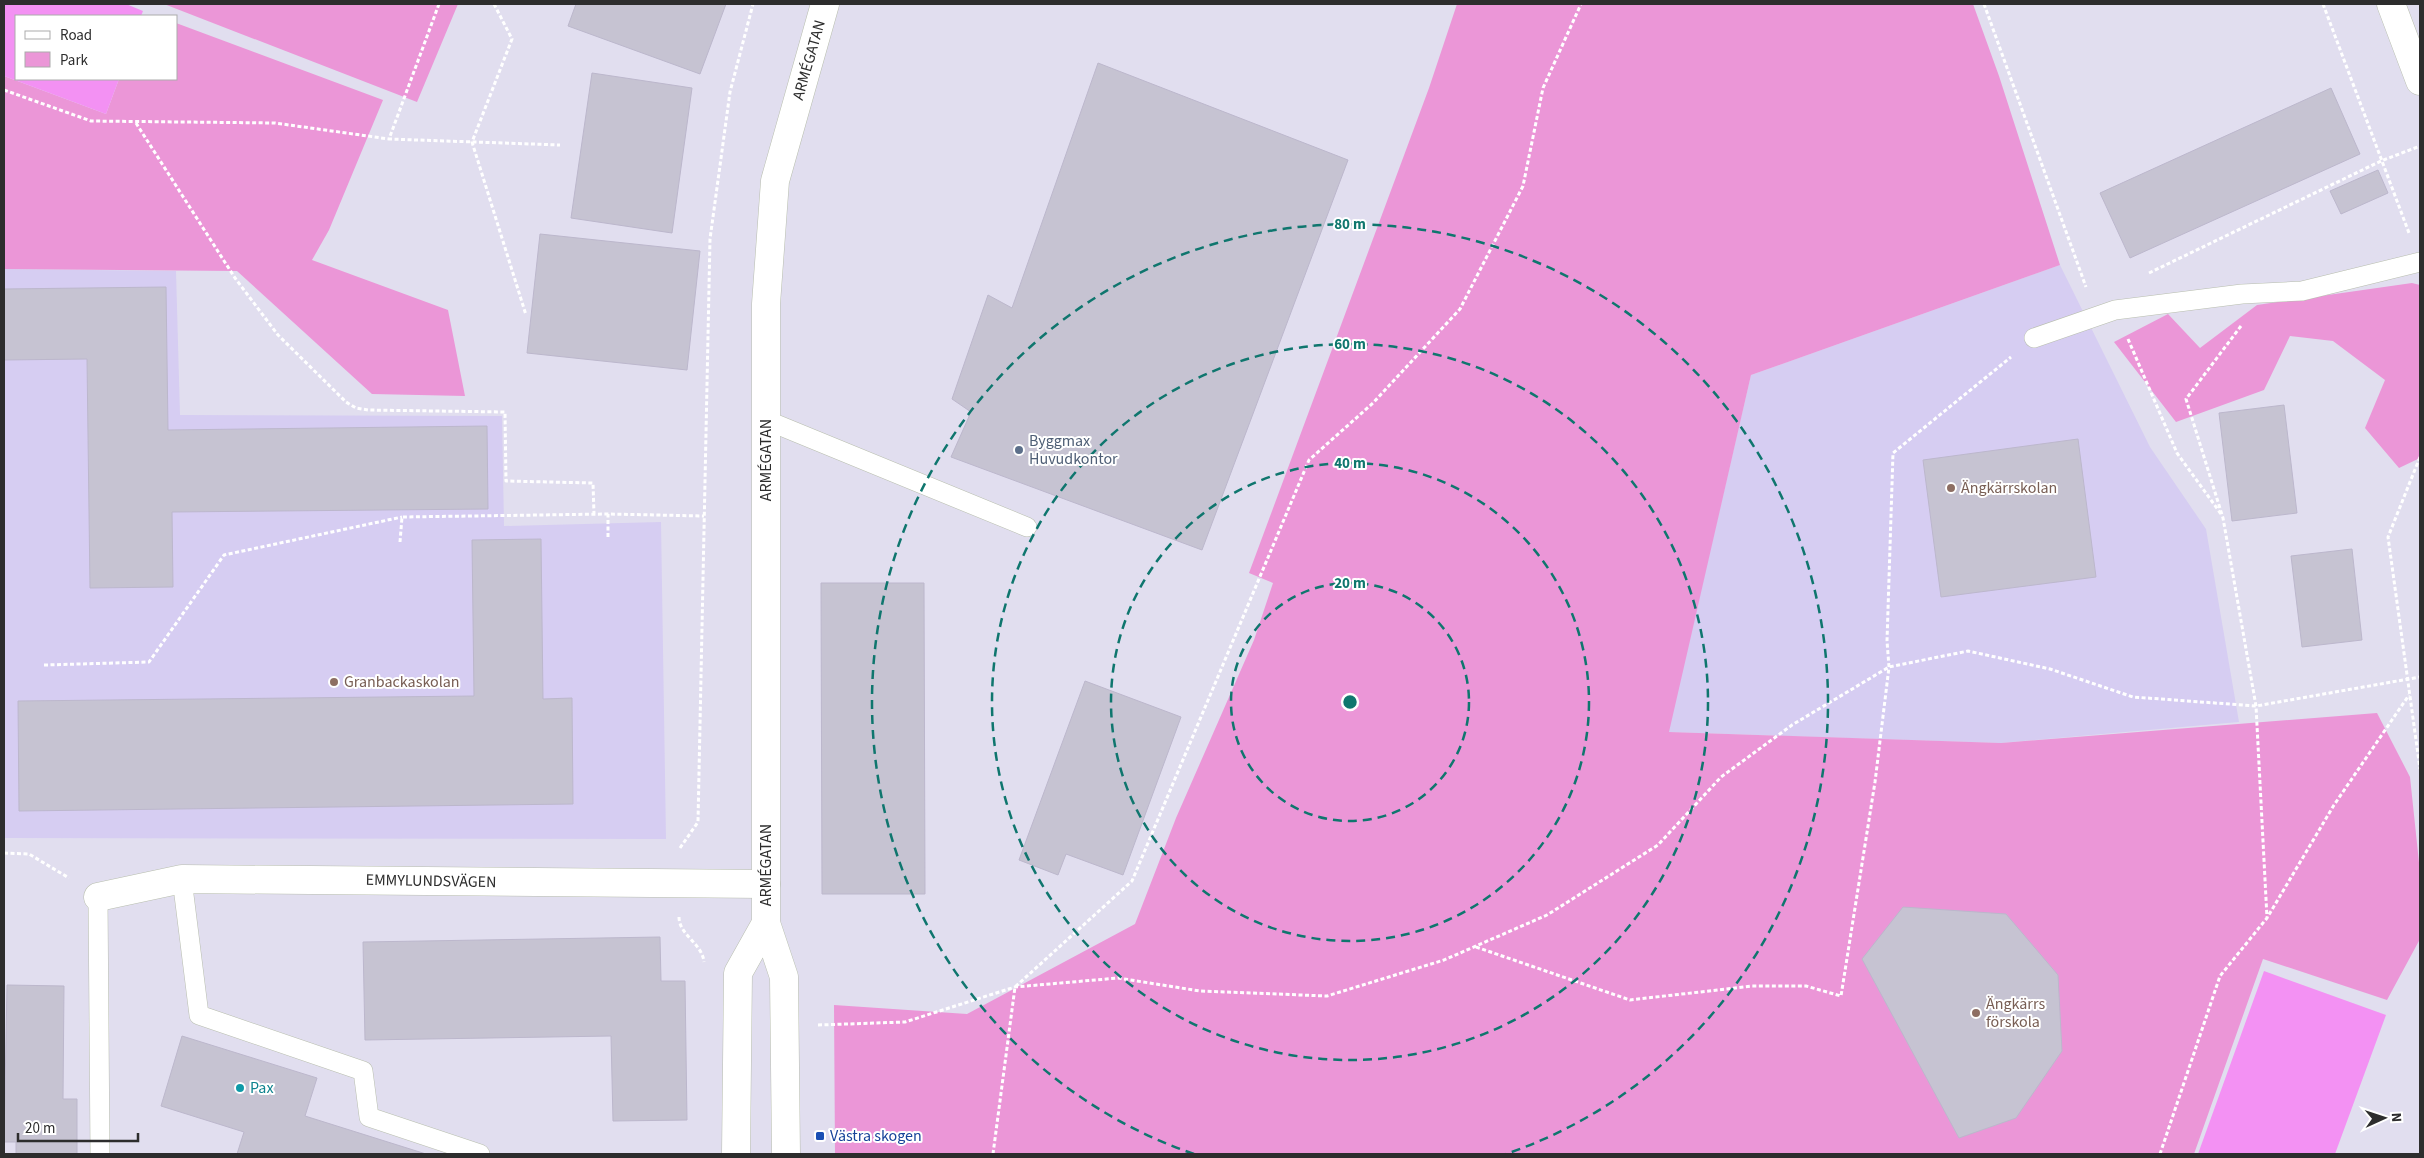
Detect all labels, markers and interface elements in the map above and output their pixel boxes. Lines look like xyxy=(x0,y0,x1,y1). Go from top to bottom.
legend xyxy=(15,15,178,80)
street label: ARMÉGATAN xyxy=(787,17,831,103)
text: Road xyxy=(60,25,92,46)
text: Park xyxy=(60,50,89,71)
text: 80 m xyxy=(1334,214,1366,235)
text: 60 m xyxy=(1334,334,1366,355)
street label: ARMÉGATAN xyxy=(755,419,777,501)
place label: Byggmax Huvudkontor xyxy=(1029,430,1118,470)
marker: Byggmax Huvudkontor xyxy=(1013,444,1025,456)
text: 40 m xyxy=(1334,453,1366,474)
place label: Ängkärrskolan xyxy=(1961,477,2057,499)
marker: Ängkärrskolan xyxy=(1945,482,1957,494)
text: 20 m xyxy=(1334,573,1366,594)
place label: Granbackaskolan xyxy=(344,671,460,693)
marker: Granbackaskolan xyxy=(328,676,340,688)
centre of rings xyxy=(1341,693,1359,711)
street label: ARMÉGATAN xyxy=(755,824,777,906)
street label: EMMYLUNDSVÄGEN xyxy=(365,869,497,893)
place label: Ängkärrs förskola xyxy=(1986,993,2045,1033)
marker: Ängkärrs förskola xyxy=(1970,1007,1982,1019)
place label: Pax xyxy=(250,1077,274,1099)
marker: Pax xyxy=(234,1082,246,1094)
north arrow xyxy=(2359,1093,2409,1143)
scale bar xyxy=(18,1110,138,1142)
text: N xyxy=(2386,1112,2406,1123)
text: 20 m xyxy=(25,1118,55,1139)
place label: Västra skogen xyxy=(830,1125,922,1147)
marker: Västra skogen xyxy=(814,1130,826,1142)

